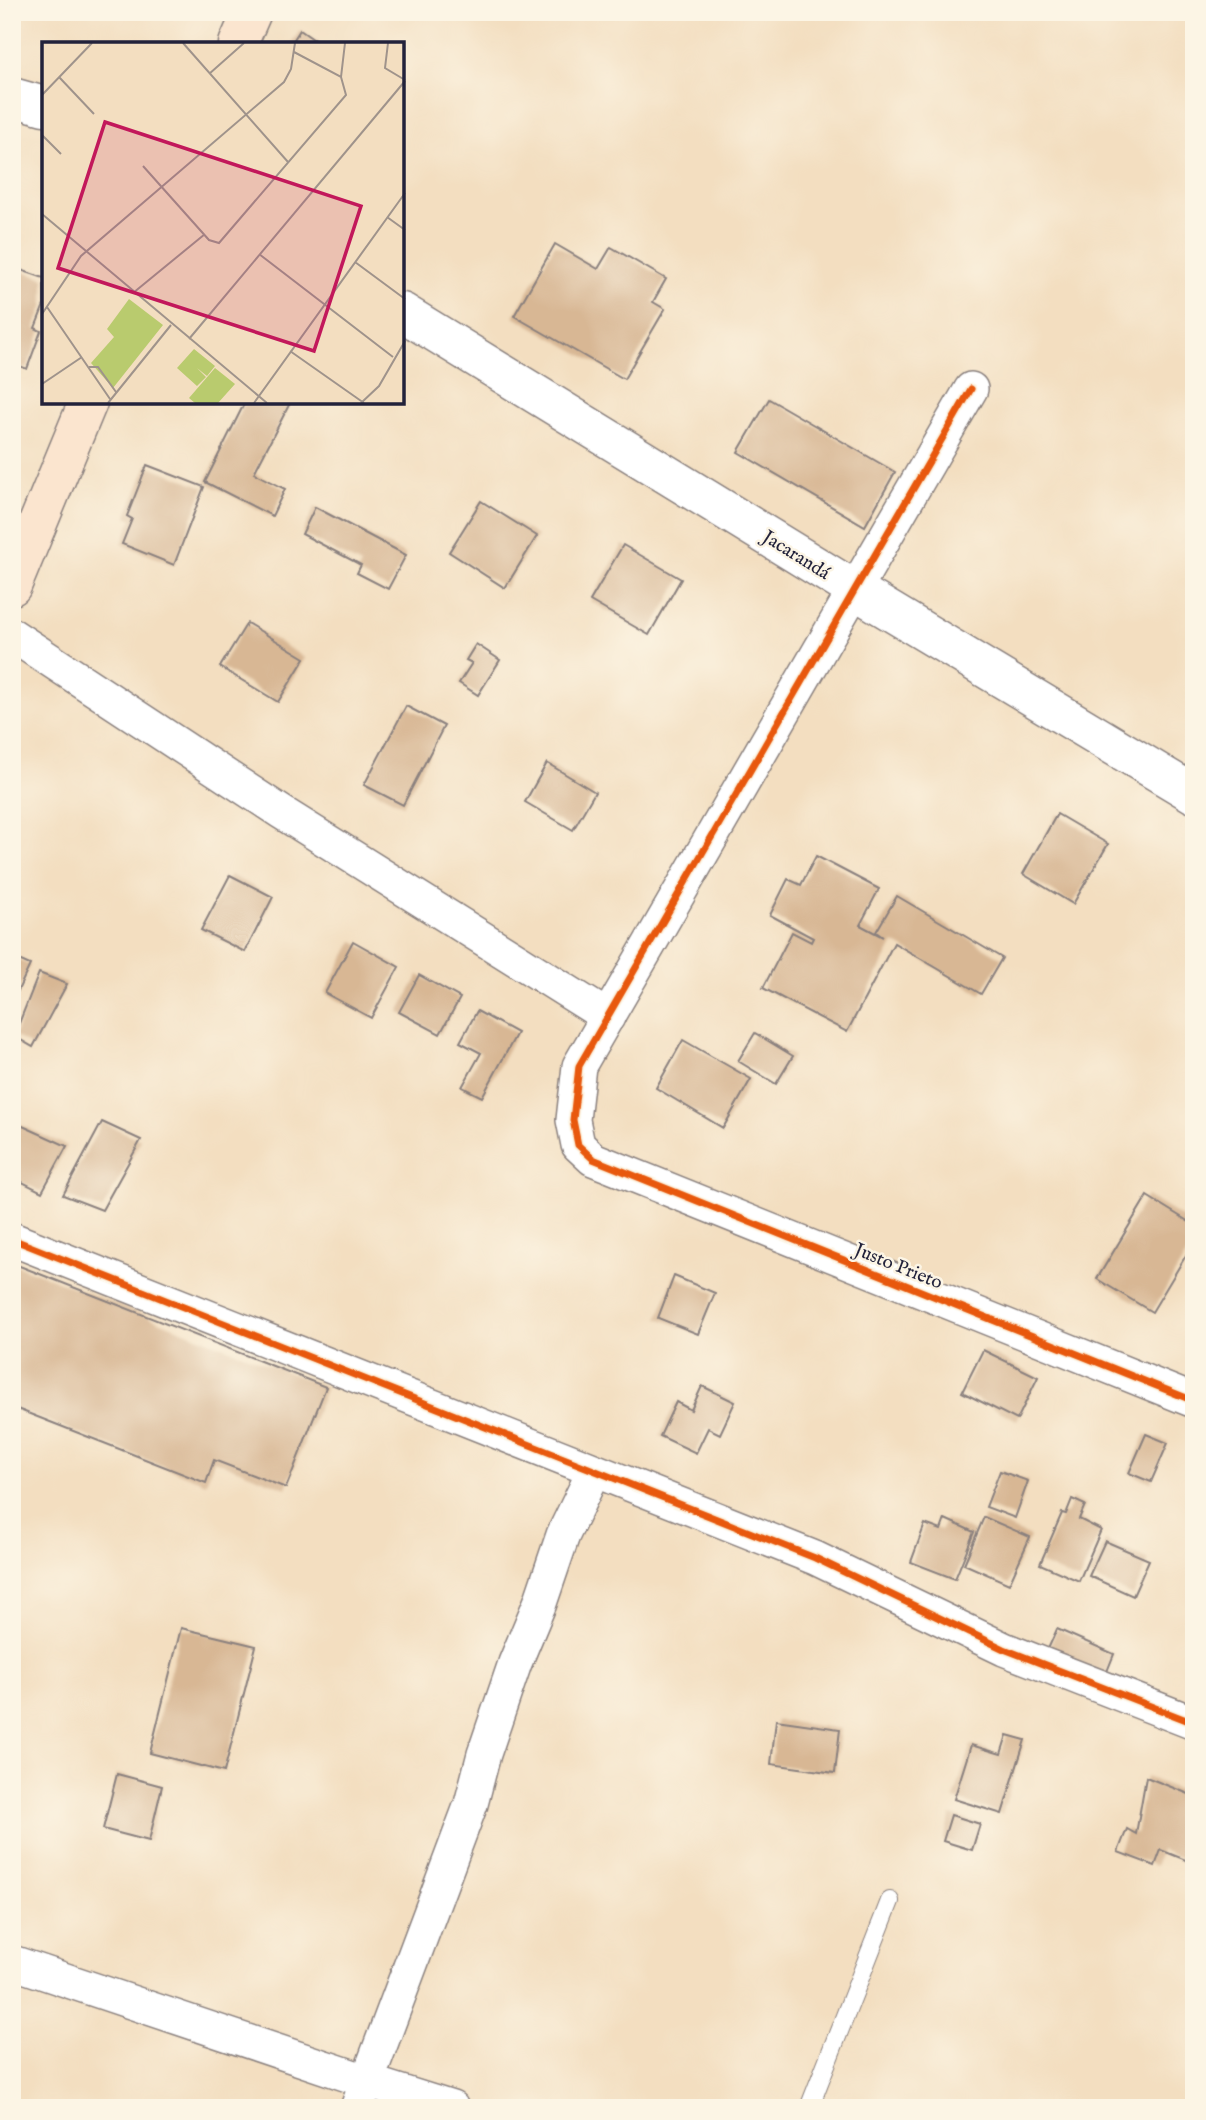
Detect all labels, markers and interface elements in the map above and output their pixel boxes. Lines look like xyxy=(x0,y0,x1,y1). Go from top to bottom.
inset map xyxy=(42,42,404,404)
street label: Jacarandá xyxy=(756,524,835,586)
street label: Justo Prieto xyxy=(849,1238,946,1295)

